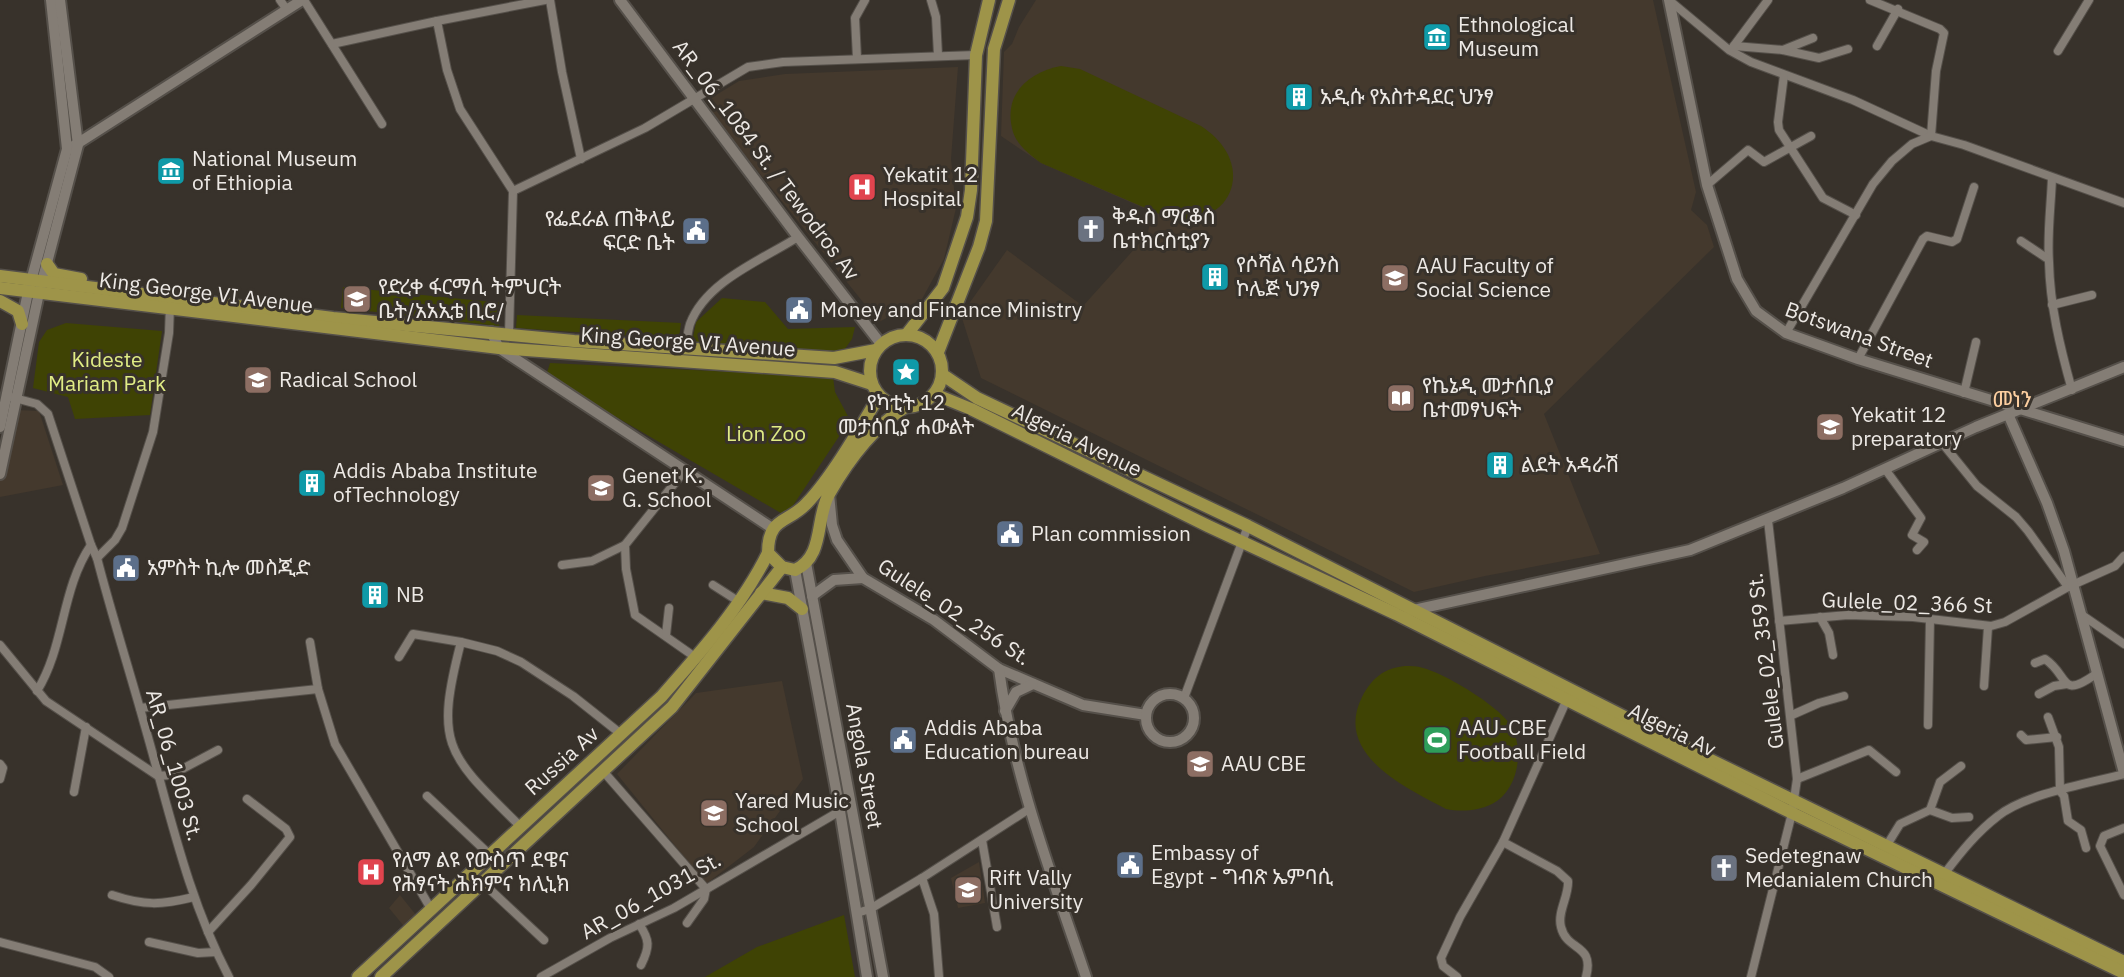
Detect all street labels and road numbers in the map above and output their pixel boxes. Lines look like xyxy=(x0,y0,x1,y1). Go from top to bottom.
street label: AR_06_1084 St. / Tewodros Av xyxy=(667,33,867,285)
street label: King George VI Avenue xyxy=(98,265,315,319)
street label: Botswana Street xyxy=(1781,294,1937,374)
street label: King George VI Avenue xyxy=(580,320,796,362)
street label: Algeria Avenue xyxy=(1008,396,1147,483)
street label: Gulele_02_256 St. xyxy=(873,551,1036,671)
street label: Gulele_02_359 St. xyxy=(1740,572,1790,751)
street label: Gulele_02_366 St xyxy=(1821,585,1993,619)
street label: AR_06_1003 St. xyxy=(140,686,210,844)
street label: Algeria Av xyxy=(1624,696,1721,762)
street label: Angola Street xyxy=(840,701,890,831)
street label: Russia Av xyxy=(518,720,604,801)
street label: AR_06_1031 St. xyxy=(575,845,726,945)

